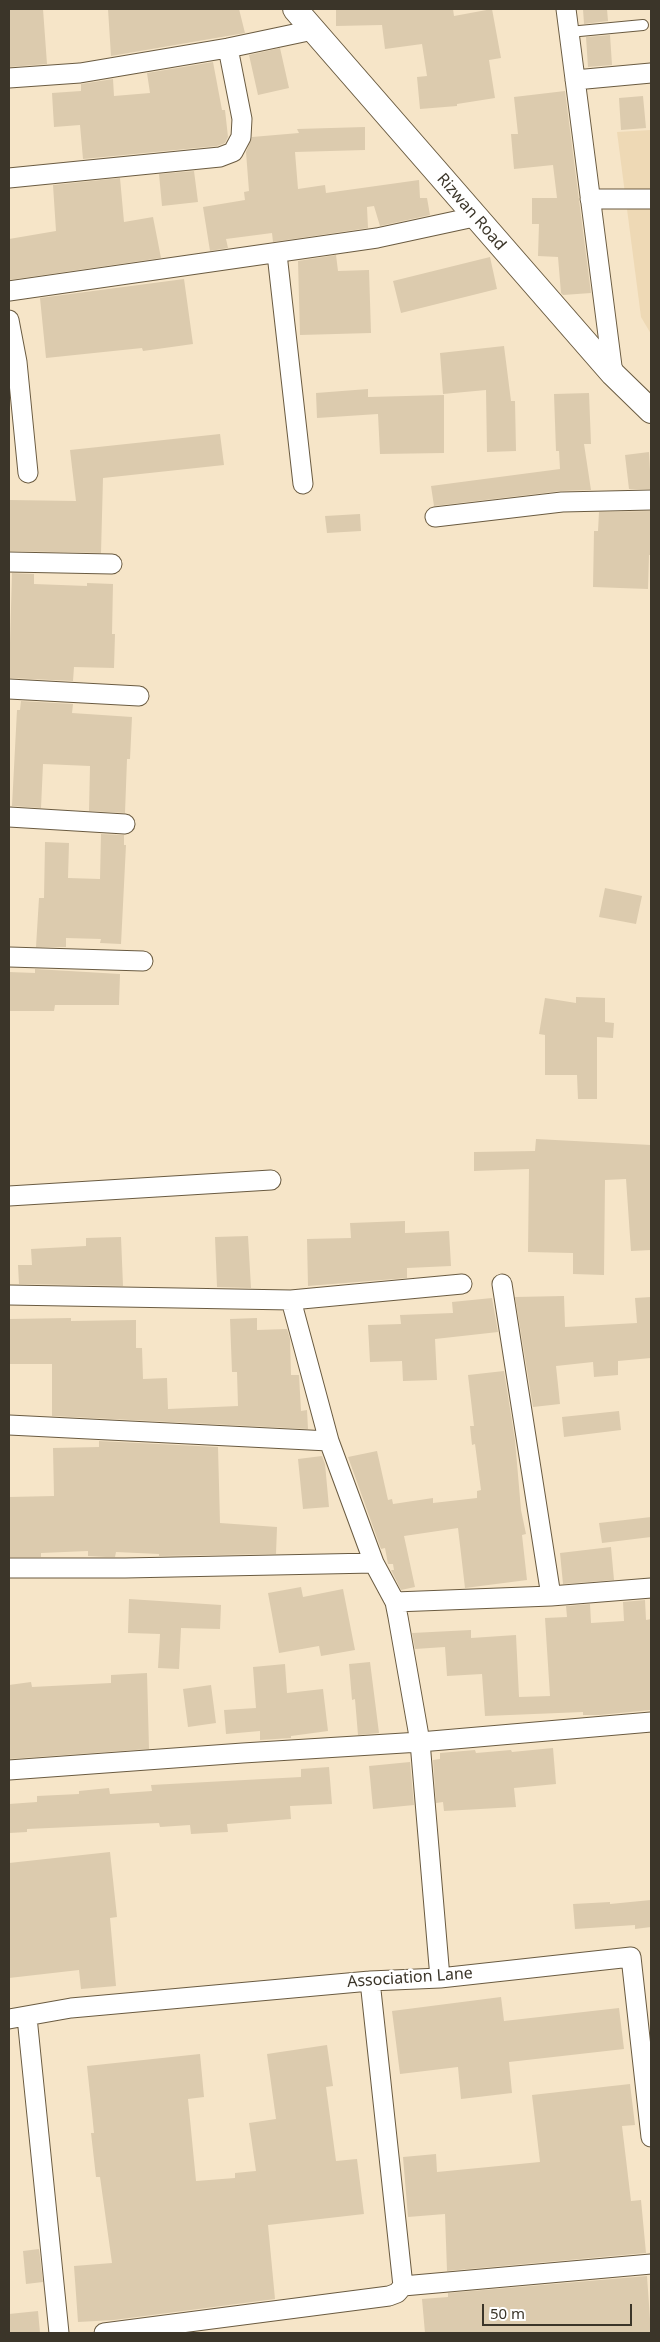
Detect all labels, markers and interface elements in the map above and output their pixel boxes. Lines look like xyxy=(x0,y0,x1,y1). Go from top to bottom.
street label: Rizwan Road xyxy=(432,170,510,254)
street label: Association Lane xyxy=(347,1964,473,1992)
scale bar xyxy=(485,2294,635,2326)
text: 50 m xyxy=(490,2303,525,2323)

